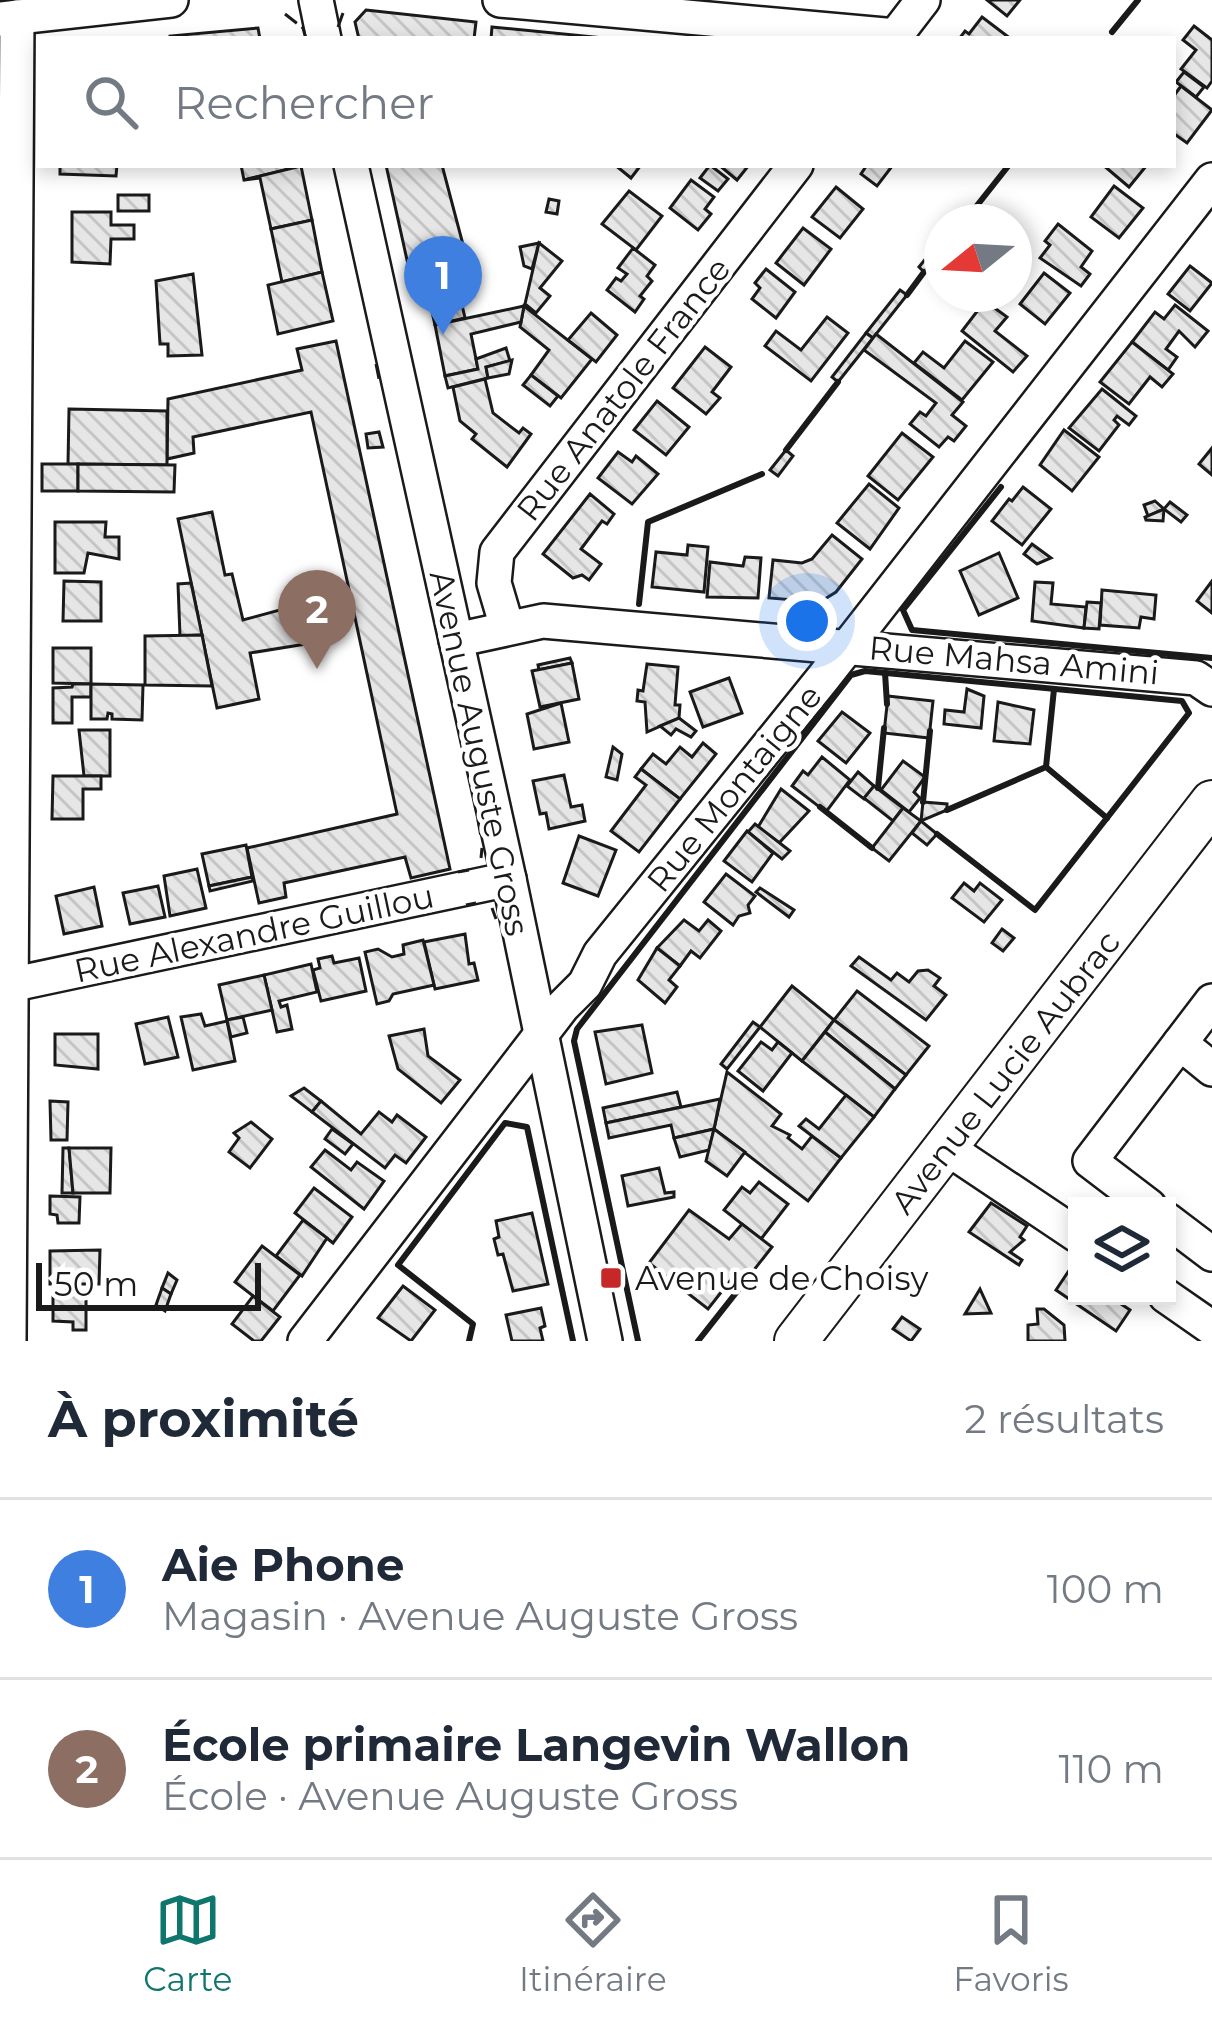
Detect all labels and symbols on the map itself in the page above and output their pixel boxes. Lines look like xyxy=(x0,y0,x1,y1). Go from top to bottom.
north arrow xyxy=(924,204,1032,312)
pin: 1 xyxy=(404,236,482,335)
street label: Rue Anatole France xyxy=(508,249,738,529)
street label: Avenue Auguste Gross xyxy=(422,567,538,939)
pin: 2 xyxy=(278,570,356,669)
your location xyxy=(777,591,837,651)
street label: Rue Mahsa Amini xyxy=(867,627,1161,693)
street label: Rue Montaigne xyxy=(638,676,830,900)
street label: Rue Alexandre Guillou xyxy=(71,875,437,991)
street label: Avenue Lucie Aubrac xyxy=(882,923,1128,1221)
scale bar xyxy=(36,1257,261,1310)
place label: Avenue de Choisy xyxy=(635,1258,929,1298)
marker: Avenue de Choisy xyxy=(598,1265,624,1291)

